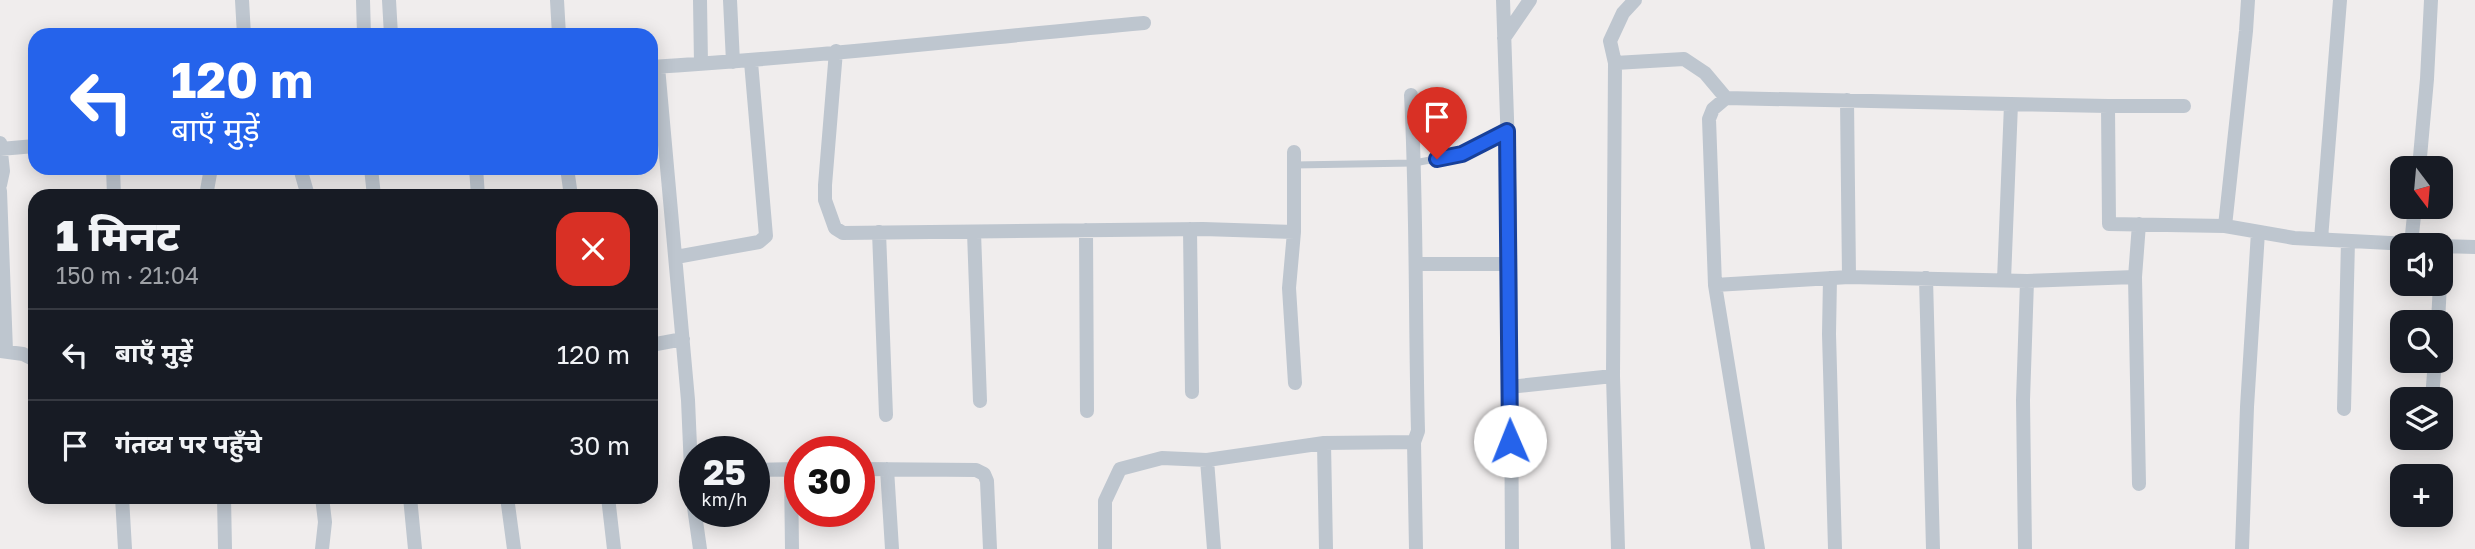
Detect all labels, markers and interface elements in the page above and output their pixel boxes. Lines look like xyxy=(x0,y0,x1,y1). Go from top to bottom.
text: 120 m xyxy=(171,50,313,109)
icon: left xyxy=(56,56,147,147)
pin xyxy=(1407,87,1467,159)
icon: arrive xyxy=(1418,98,1456,136)
text: बाएँ मुड़ें xyxy=(171,110,260,148)
north arrow xyxy=(2390,156,2454,219)
map controls xyxy=(2390,156,2453,527)
text: 1 मिनट xyxy=(56,210,179,260)
button: close xyxy=(556,212,630,286)
button: sound xyxy=(2390,233,2453,296)
text: 150 m · 21:04 xyxy=(56,261,199,289)
button: search xyxy=(2390,310,2453,373)
icon: left xyxy=(56,336,94,374)
text: बाएँ मुड़ें xyxy=(115,337,193,368)
text: 120 m xyxy=(557,339,630,370)
button: layers xyxy=(2390,387,2453,450)
position arrow xyxy=(1473,404,1547,478)
icon: arrive xyxy=(56,427,94,465)
text: गंतव्य पर पहुँचे xyxy=(115,428,262,459)
text: 30 m xyxy=(569,430,630,461)
speed limit sign: 30 xyxy=(784,436,875,527)
text: 25 xyxy=(703,451,746,493)
button: + xyxy=(2390,464,2453,527)
text: km/h xyxy=(702,488,747,510)

